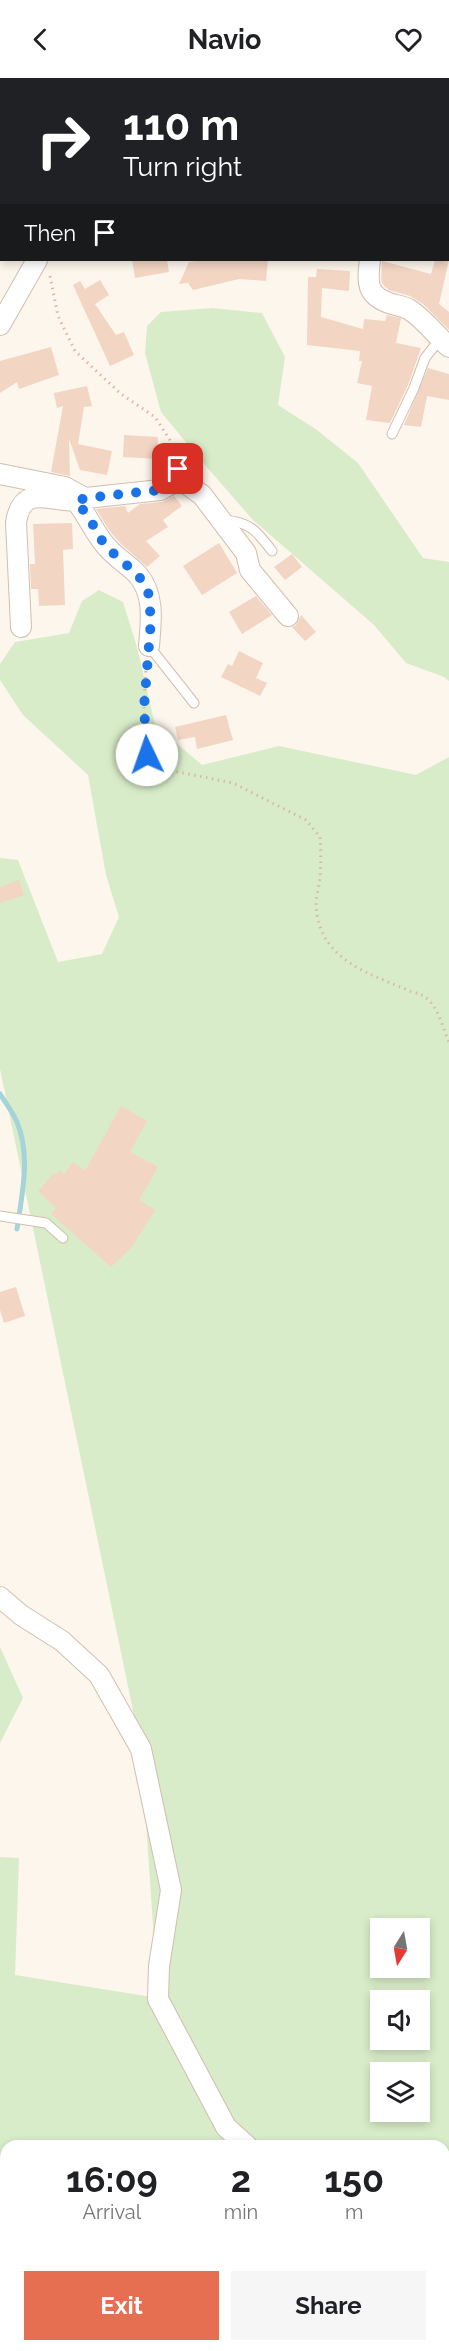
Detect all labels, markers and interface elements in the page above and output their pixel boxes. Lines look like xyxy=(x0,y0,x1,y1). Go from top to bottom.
icon: back xyxy=(24,23,57,56)
icon: heart xyxy=(392,23,425,56)
text: Navio xyxy=(188,24,261,55)
text: 110 m xyxy=(123,101,239,150)
icon: right xyxy=(24,102,102,180)
text: Turn right xyxy=(123,151,242,182)
icon: arrive xyxy=(88,216,121,249)
text: Then xyxy=(24,220,76,246)
pin xyxy=(152,443,203,494)
icon: arrive xyxy=(161,452,194,485)
position arrow xyxy=(115,723,179,787)
north arrow xyxy=(370,1918,430,1978)
map controls xyxy=(370,1918,430,2122)
button: sound xyxy=(370,1990,430,2050)
button: layers xyxy=(370,2062,430,2122)
text: 16:09 xyxy=(66,2158,158,2200)
text: 2 xyxy=(231,2158,251,2200)
text: 150 xyxy=(324,2158,384,2200)
text: Arrival xyxy=(83,2200,141,2224)
text: min xyxy=(224,2200,258,2224)
text: m xyxy=(345,2200,363,2224)
button: Exit xyxy=(24,2271,219,2340)
button: Share xyxy=(231,2271,426,2340)

